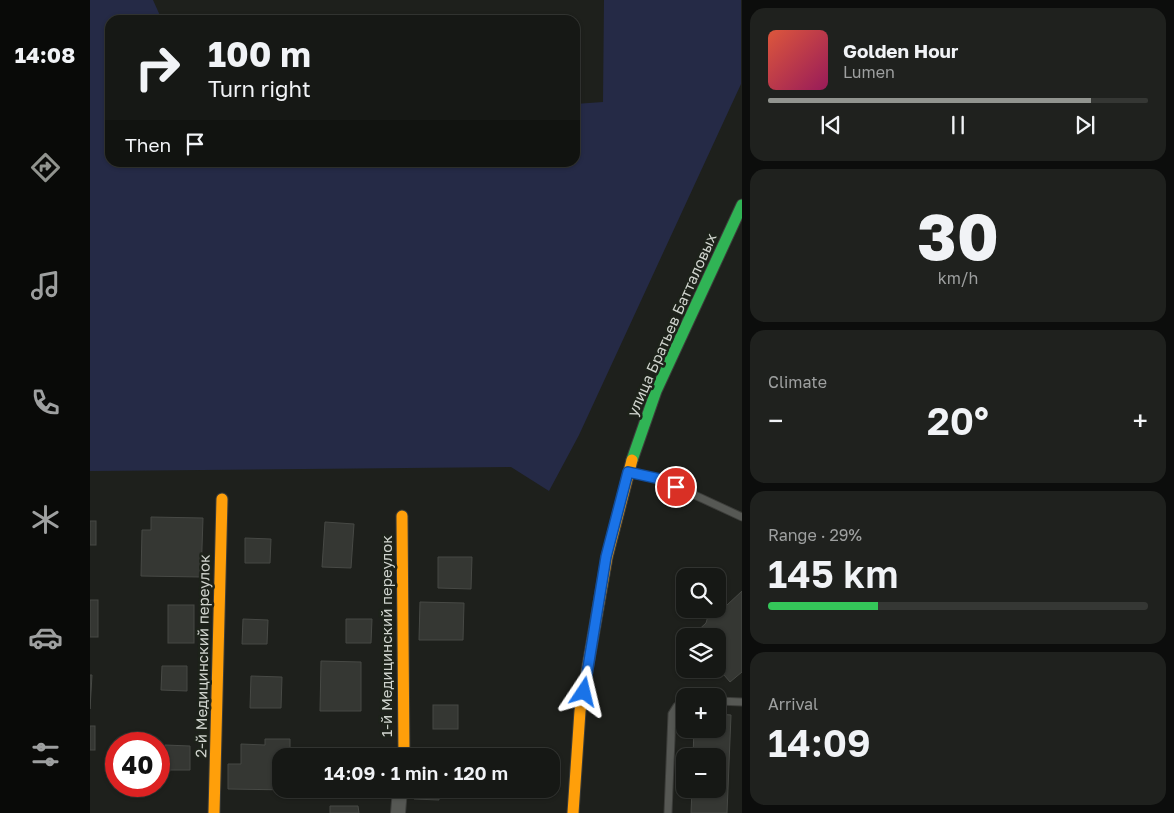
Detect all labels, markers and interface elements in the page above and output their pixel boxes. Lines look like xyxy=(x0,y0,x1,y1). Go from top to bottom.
text: 100 m xyxy=(208,33,311,75)
icon: right xyxy=(125,35,190,100)
text: Golden Hour xyxy=(843,39,958,62)
text: 14:08 xyxy=(15,41,75,68)
text: Lumen xyxy=(843,62,895,82)
text: Turn right xyxy=(208,75,311,102)
icon: previous xyxy=(817,111,845,139)
icon: pause xyxy=(944,111,972,139)
icon: next xyxy=(1071,111,1099,139)
icon: arrive xyxy=(181,130,209,158)
text: Then xyxy=(125,133,171,156)
icon: directions xyxy=(28,150,63,185)
text: 30 xyxy=(917,196,999,274)
street label: улица Братьев Батталовых xyxy=(622,230,720,419)
icon: music xyxy=(28,268,63,303)
text: km/h xyxy=(938,268,978,288)
text: Climate xyxy=(768,372,827,392)
icon: phone xyxy=(28,385,63,420)
text: 20° xyxy=(927,398,989,443)
text: − xyxy=(768,404,783,437)
text: + xyxy=(1133,404,1148,437)
pin xyxy=(655,466,697,508)
icon: arrive xyxy=(662,473,690,501)
icon: climate xyxy=(28,502,63,537)
text: Range · 29% xyxy=(768,525,862,545)
street label: 1-й Медицинский переулок xyxy=(377,535,395,737)
text: 145 km xyxy=(768,551,898,596)
street label: 2-й Медицинский переулок xyxy=(191,554,213,758)
map controls xyxy=(676,568,726,798)
button: search xyxy=(676,568,726,618)
icon: car xyxy=(28,620,63,655)
button: layers xyxy=(676,628,726,678)
position arrow xyxy=(557,665,609,717)
button: + xyxy=(676,688,726,738)
text: Arrival xyxy=(768,694,818,714)
text: 14:09 xyxy=(768,720,871,765)
speed limit sign: 40 xyxy=(105,732,170,797)
icon: filters xyxy=(28,737,63,772)
button: − xyxy=(676,748,726,798)
text: 14:09 · 1 min · 120 m xyxy=(324,761,508,784)

